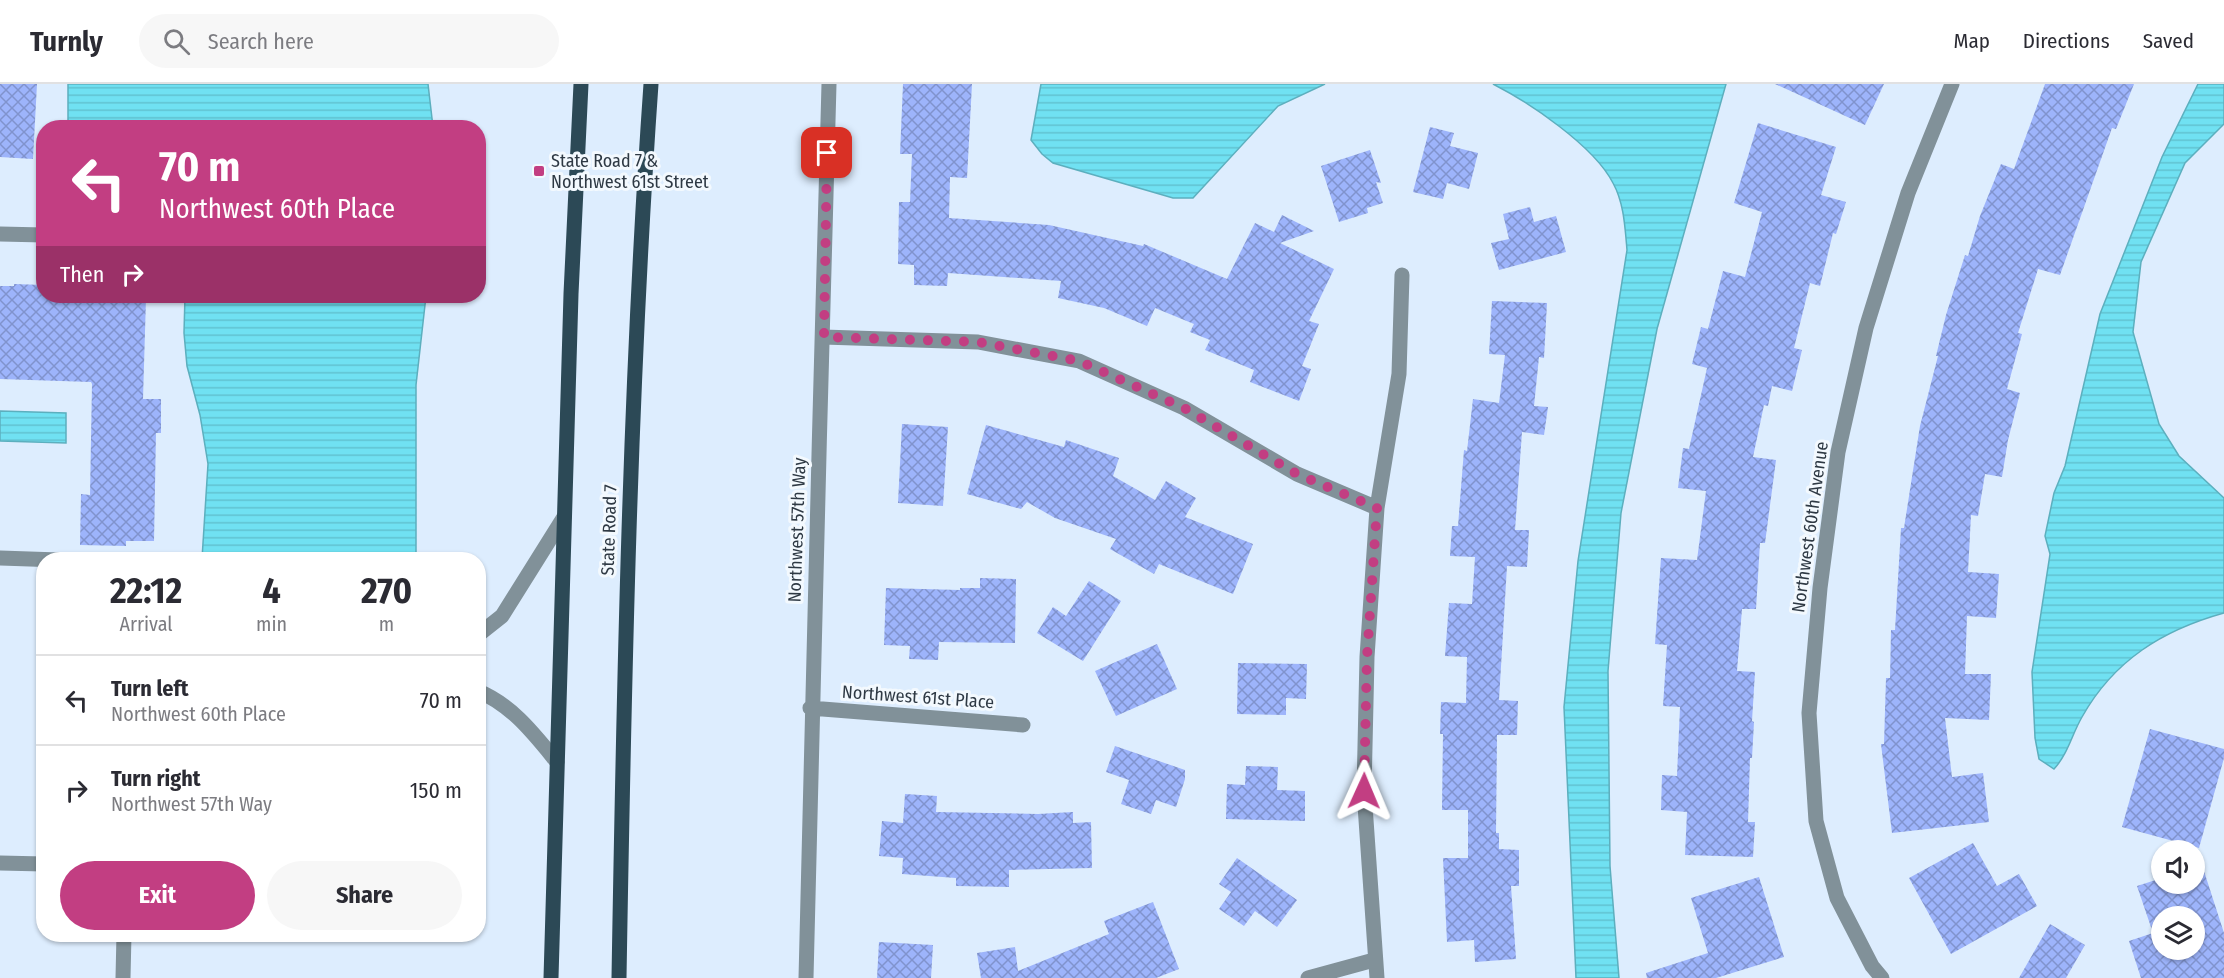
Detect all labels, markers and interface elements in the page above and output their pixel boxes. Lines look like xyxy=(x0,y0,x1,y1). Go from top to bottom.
search box xyxy=(139,14,559,68)
text: Turnly xyxy=(30,25,103,58)
icon: search xyxy=(160,25,193,58)
text: Search here xyxy=(208,28,314,55)
text: Map xyxy=(1953,28,1990,54)
text: Directions xyxy=(2023,28,2110,54)
text: Saved xyxy=(2143,28,2194,54)
pin xyxy=(801,127,852,178)
icon: arrive xyxy=(810,136,843,169)
text: 70 m xyxy=(159,142,240,192)
icon: left xyxy=(60,144,138,222)
place label: State Road 7 & Northwest 61st Street xyxy=(551,150,709,193)
marker: State Road 7 & Northwest 61st Street xyxy=(532,164,546,178)
text: Northwest 60th Place xyxy=(159,193,395,225)
icon: right xyxy=(116,258,149,291)
text: Then xyxy=(60,261,104,288)
street label: Northwest 60th Avenue xyxy=(1787,440,1833,614)
street label: Northwest 57th Way xyxy=(783,457,811,603)
street label: State Road 7 xyxy=(596,484,622,576)
text: 22:12 xyxy=(110,569,182,613)
text: 4 xyxy=(262,569,281,613)
text: 270 xyxy=(361,569,412,613)
text: Arrival xyxy=(120,612,173,636)
text: min xyxy=(256,612,287,636)
text: m xyxy=(379,612,394,636)
text: Turn left xyxy=(111,675,189,702)
street label: Northwest 61st Place xyxy=(841,681,995,713)
icon: left xyxy=(60,684,93,717)
text: 70 m xyxy=(420,687,462,714)
text: Northwest 60th Place xyxy=(111,702,286,726)
position arrow xyxy=(1332,759,1396,823)
text: Turn right xyxy=(111,765,200,792)
icon: right xyxy=(60,774,93,807)
text: 150 m xyxy=(410,777,462,804)
text: Northwest 57th Way xyxy=(111,792,272,816)
map controls xyxy=(2151,840,2205,960)
button: sound xyxy=(2151,840,2205,894)
button: Exit xyxy=(60,861,255,930)
button: Share xyxy=(267,861,462,930)
button: layers xyxy=(2151,906,2205,960)

